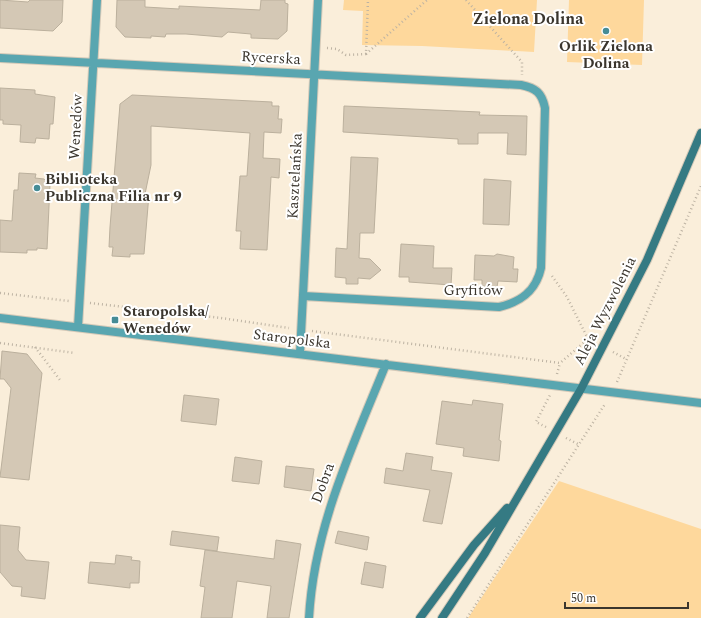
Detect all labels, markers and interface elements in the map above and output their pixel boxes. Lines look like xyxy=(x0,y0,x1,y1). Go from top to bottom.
district label: Zielona Dolina xyxy=(473,7,584,31)
marker: Orlik Zielona Dolina xyxy=(601,26,611,36)
place label: Orlik Zielona Dolina xyxy=(559,35,653,75)
street label: Rycerska xyxy=(241,45,302,71)
street label: Wenedów xyxy=(63,93,89,160)
street label: Kasztelańska xyxy=(281,132,309,220)
place label: Biblioteka Publiczna Filia nr 9 xyxy=(45,168,182,208)
marker: Biblioteka Publiczna Filia nr 9 xyxy=(32,183,42,193)
street label: Aleja Wyzwolenia xyxy=(568,252,643,369)
street label: Gryfitów xyxy=(443,279,503,302)
place label: Staropolska/ Wenedów xyxy=(123,300,209,340)
marker: Staropolska/ Wenedów xyxy=(110,315,120,325)
street label: Staropolska xyxy=(252,323,333,355)
street label: Dobra xyxy=(305,459,341,506)
scale bar xyxy=(565,584,688,610)
text: 50 m xyxy=(571,589,596,608)

